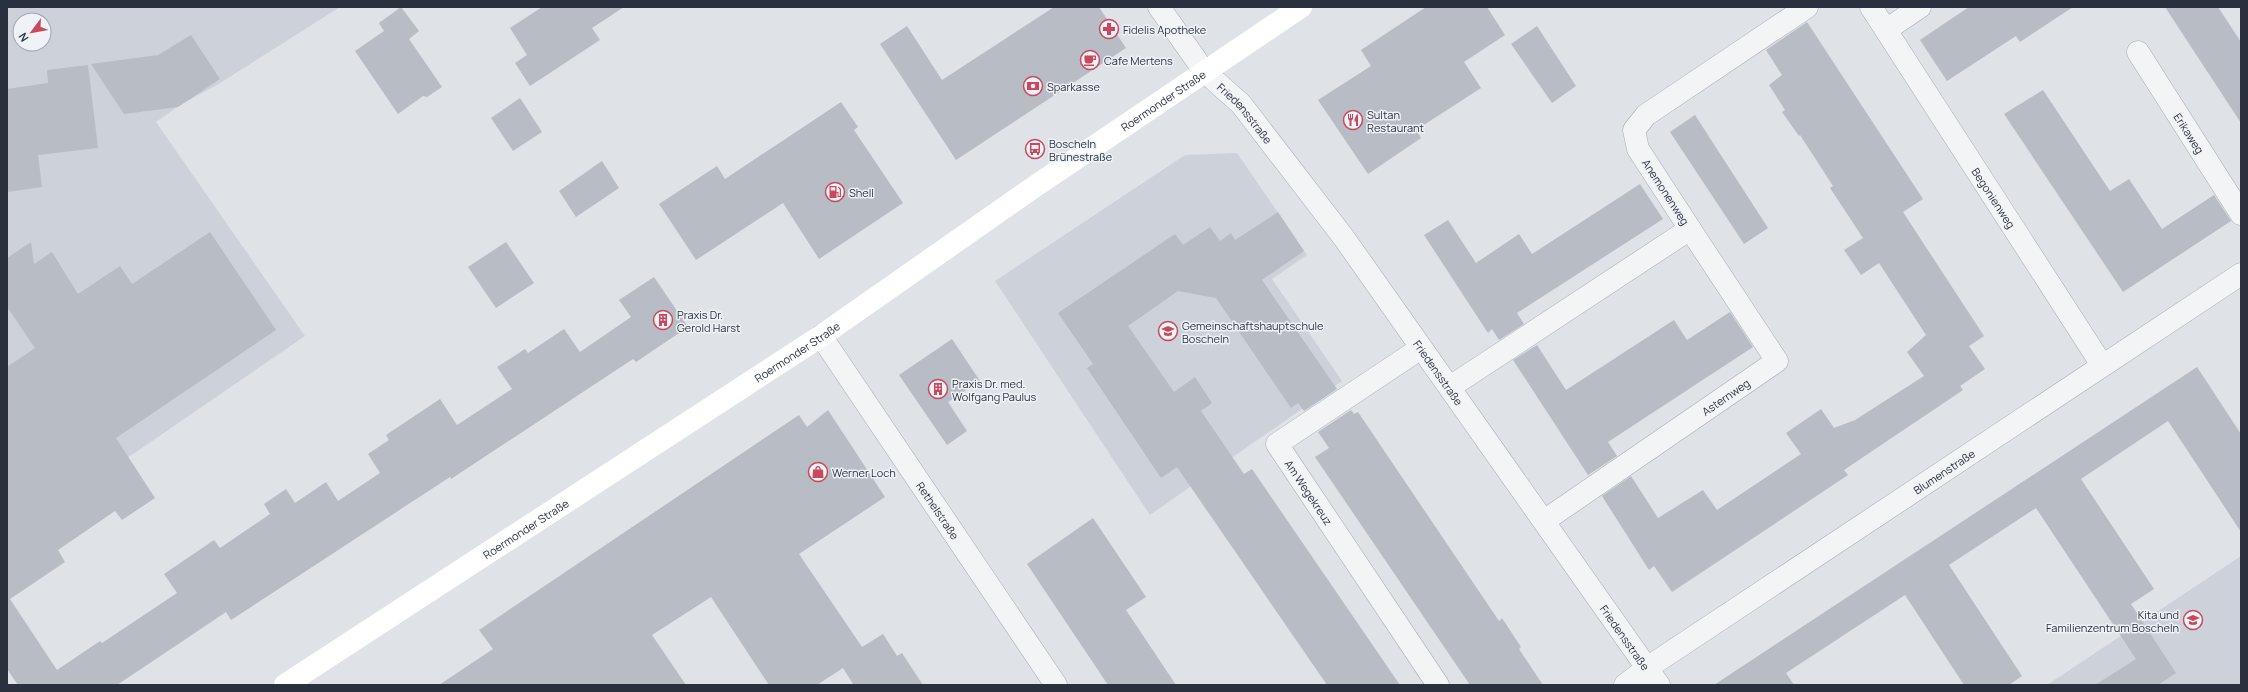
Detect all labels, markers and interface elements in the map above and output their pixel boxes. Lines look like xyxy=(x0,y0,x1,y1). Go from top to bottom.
north arrow xyxy=(12,12,52,52)
pharmacy icon: Fidelis Apotheke xyxy=(1098,18,1120,40)
place label: Fidelis Apotheke xyxy=(1123,22,1207,37)
text: N xyxy=(15,30,32,45)
cafe icon: Cafe Mertens xyxy=(1079,49,1101,71)
place label: Cafe Mertens xyxy=(1104,53,1173,68)
street label: Roermonder Straße xyxy=(1117,66,1209,134)
bank icon: Sparkasse xyxy=(1022,75,1044,97)
place label: Sparkasse xyxy=(1047,79,1100,94)
street label: Friedensstraße xyxy=(1214,79,1276,147)
place label: Sultan Restaurant xyxy=(1367,107,1424,135)
restaurant icon: Sultan Restaurant xyxy=(1342,109,1364,131)
street label: Erikaweg xyxy=(2171,110,2208,156)
place label: Boscheln Brünestraße xyxy=(1049,136,1113,164)
bus stop icon: Boscheln Brünestraße xyxy=(1024,138,1046,160)
street label: Anemonenweg xyxy=(1639,156,1693,228)
street label: Begonienweg xyxy=(1969,165,2019,231)
fuel station icon: Shell xyxy=(824,181,846,203)
place label: Shell xyxy=(849,185,874,200)
place label: Praxis Dr. Gerold Harst xyxy=(677,307,740,335)
building icon: Praxis Dr. Gerold Harst xyxy=(652,309,674,331)
street label: Roermonder Straße xyxy=(751,317,843,385)
place label: Gemeinschaftshauptschule Boscheln xyxy=(1182,318,1324,346)
school or university icon: Gemeinschaftshauptschule Boscheln xyxy=(1157,320,1179,342)
street label: Friedensstraße xyxy=(1410,337,1467,409)
street label: Asternweg xyxy=(1698,375,1752,418)
place label: Praxis Dr. med. Wolfgang Paulus xyxy=(952,376,1037,404)
building icon: Praxis Dr. med. Wolfgang Paulus xyxy=(927,378,949,400)
street label: Blumenstraße xyxy=(1910,445,1978,497)
street label: Am Wegekreuz xyxy=(1282,457,1337,528)
shop icon: Werner Loch xyxy=(807,461,829,483)
place label: Werner Loch xyxy=(832,465,896,480)
street label: Rethelstraße xyxy=(914,478,963,542)
street label: Roermonder Straße xyxy=(480,495,572,562)
street label: Friedensstraße xyxy=(1597,602,1654,673)
place label: Kita und Familienzentrum Boscheln xyxy=(2046,607,2179,635)
school or university icon: Kita und Familienzentrum Boscheln xyxy=(2182,609,2204,631)

